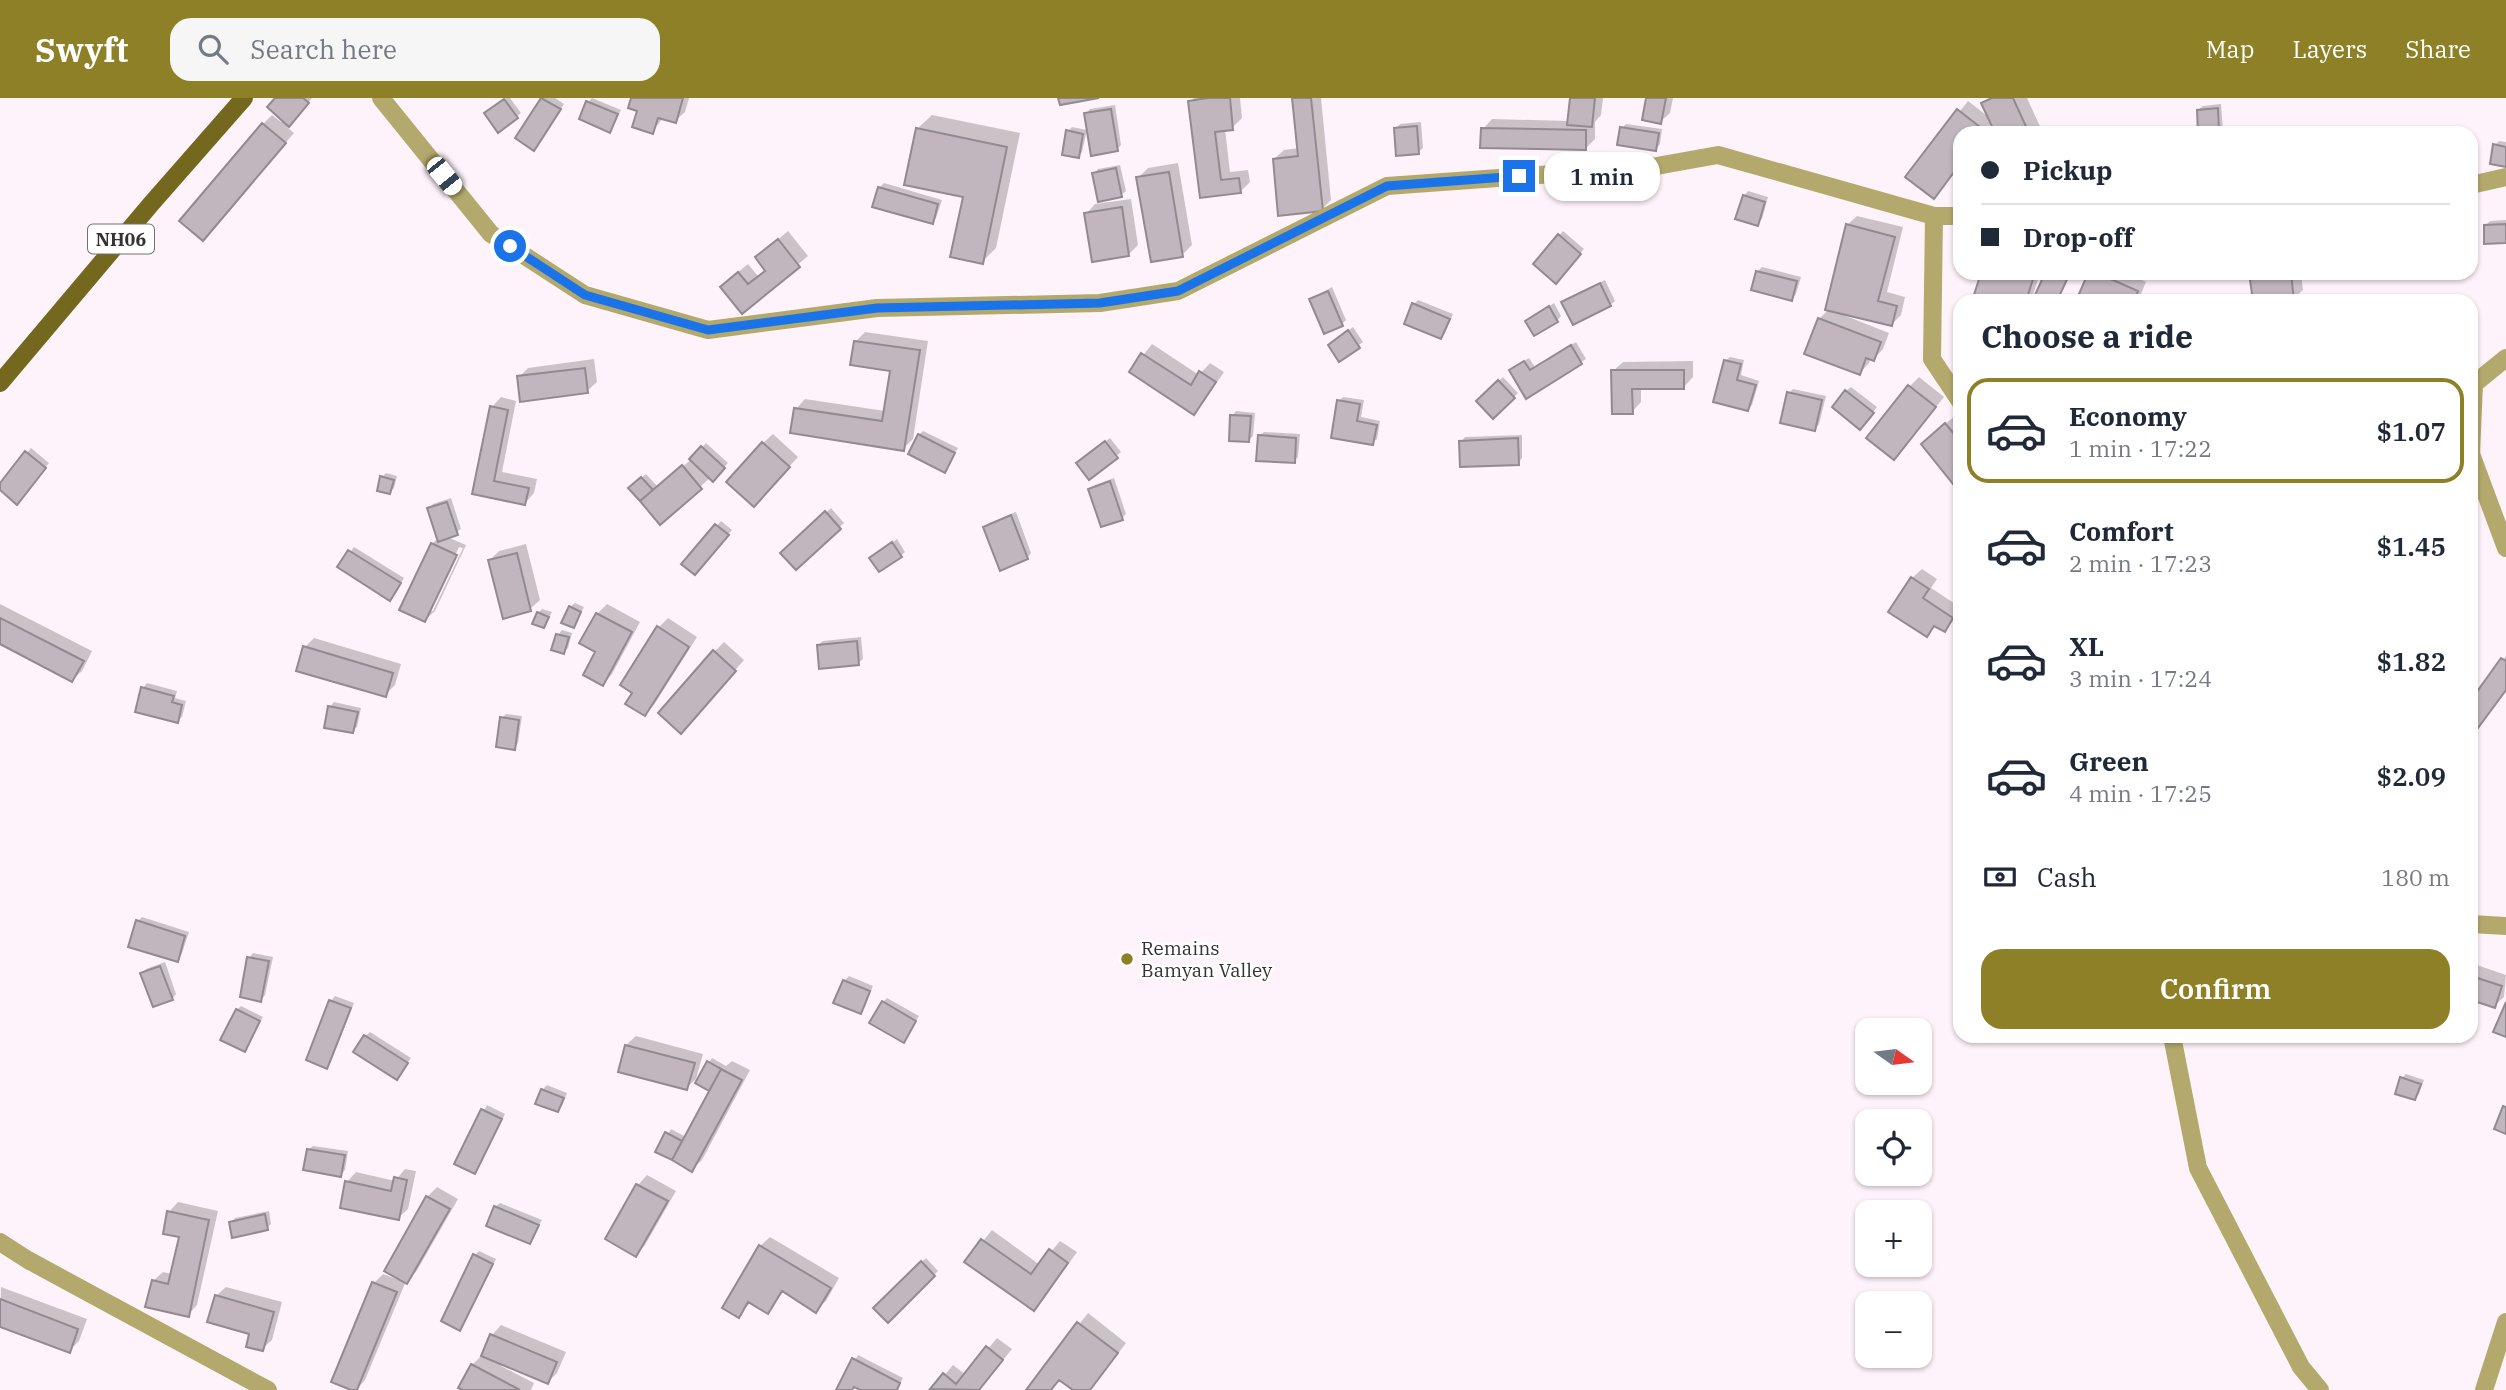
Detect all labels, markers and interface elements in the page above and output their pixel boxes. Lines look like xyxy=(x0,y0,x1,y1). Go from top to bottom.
search box xyxy=(170,18,660,81)
text: Swyft xyxy=(35,28,128,71)
icon: search xyxy=(194,30,232,68)
text: Search here xyxy=(250,32,397,66)
text: Map xyxy=(2206,33,2254,65)
text: Layers xyxy=(2292,33,2367,65)
text: Share xyxy=(2405,33,2471,65)
callout: 1 min xyxy=(1544,152,1659,200)
car xyxy=(423,153,466,199)
text: Pickup xyxy=(2023,153,2113,187)
route end xyxy=(1503,160,1535,192)
text: 1 min xyxy=(1570,161,1634,191)
text: Drop-off xyxy=(2023,220,2134,254)
road number: NH06 xyxy=(88,224,154,254)
route start xyxy=(494,230,526,262)
text: Choose a ride xyxy=(1981,315,2193,357)
icon: car xyxy=(1985,399,2048,462)
text: Economy xyxy=(2069,399,2187,433)
text: $1.07 xyxy=(2377,414,2446,448)
text: 1 min · 17:22 xyxy=(2069,433,2212,463)
icon: car xyxy=(1985,514,2048,577)
text: Comfort xyxy=(2069,514,2174,548)
text: $1.45 xyxy=(2377,529,2446,563)
text: 2 min · 17:23 xyxy=(2069,548,2212,578)
icon: car xyxy=(1985,629,2048,692)
text: XL xyxy=(2069,629,2104,663)
text: $1.82 xyxy=(2377,644,2446,678)
text: 3 min · 17:24 xyxy=(2069,663,2212,693)
icon: car xyxy=(1985,744,2048,807)
text: Green xyxy=(2069,744,2149,778)
text: $2.09 xyxy=(2377,759,2446,793)
text: 4 min · 17:25 xyxy=(2069,778,2212,808)
icon: cash xyxy=(1981,858,2019,896)
text: Cash xyxy=(2037,860,2097,894)
text: 180 m xyxy=(2381,862,2450,892)
place label: Remains Bamyan Valley xyxy=(1141,936,1273,982)
button: Confirm xyxy=(1981,949,2450,1029)
marker: Remains Bamyan Valley xyxy=(1119,951,1135,967)
north arrow xyxy=(1855,1018,1932,1096)
map controls xyxy=(1855,1018,1932,1368)
button: locate xyxy=(1855,1109,1932,1186)
button: + xyxy=(1855,1200,1932,1277)
button: − xyxy=(1855,1291,1932,1368)

